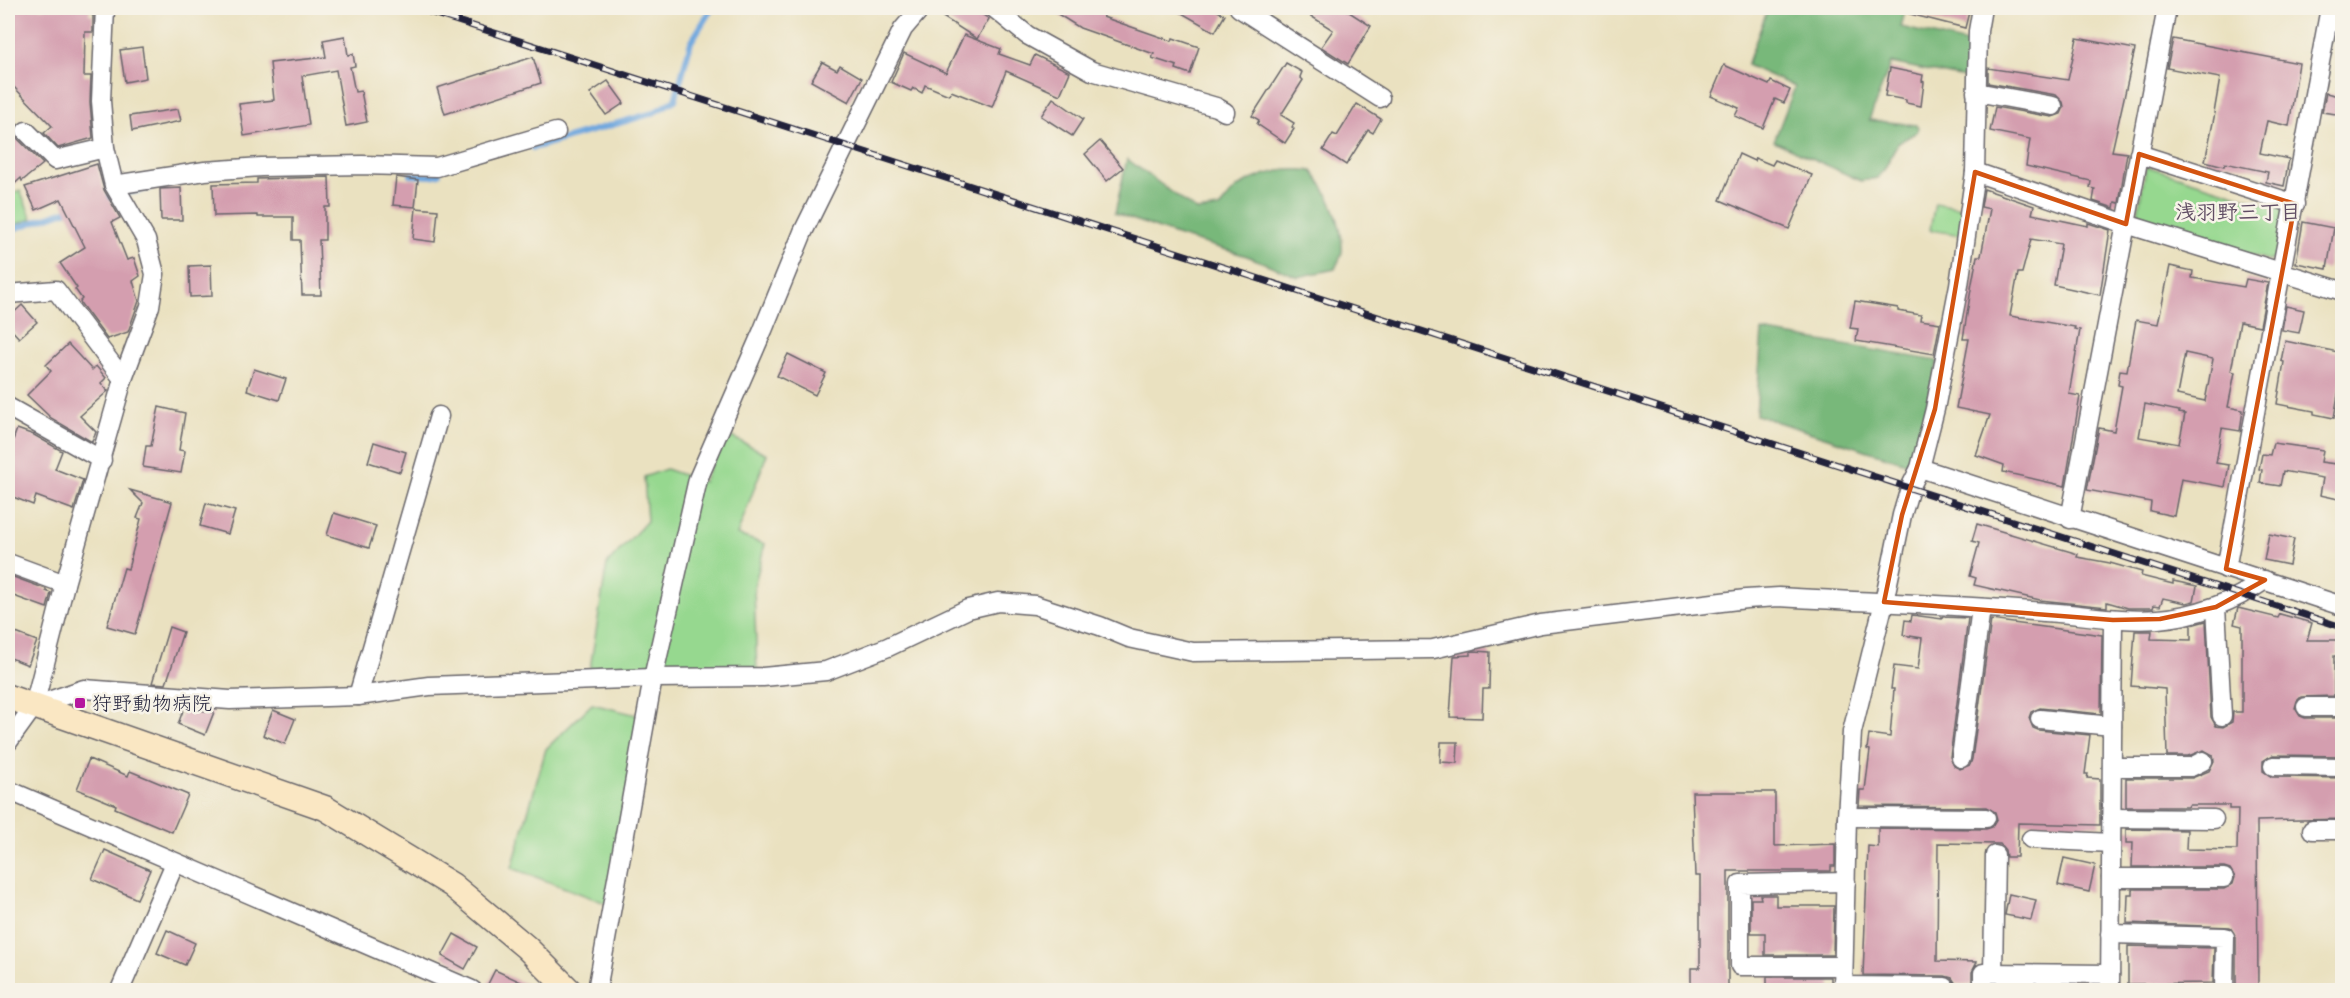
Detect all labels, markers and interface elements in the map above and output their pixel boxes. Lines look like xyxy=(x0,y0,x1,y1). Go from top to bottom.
district label: 浅羽野三丁目 xyxy=(2175,194,2301,226)
place label: 狩野動物病院 xyxy=(92,687,212,717)
marker: 狩野動物病院 xyxy=(73,696,87,710)

